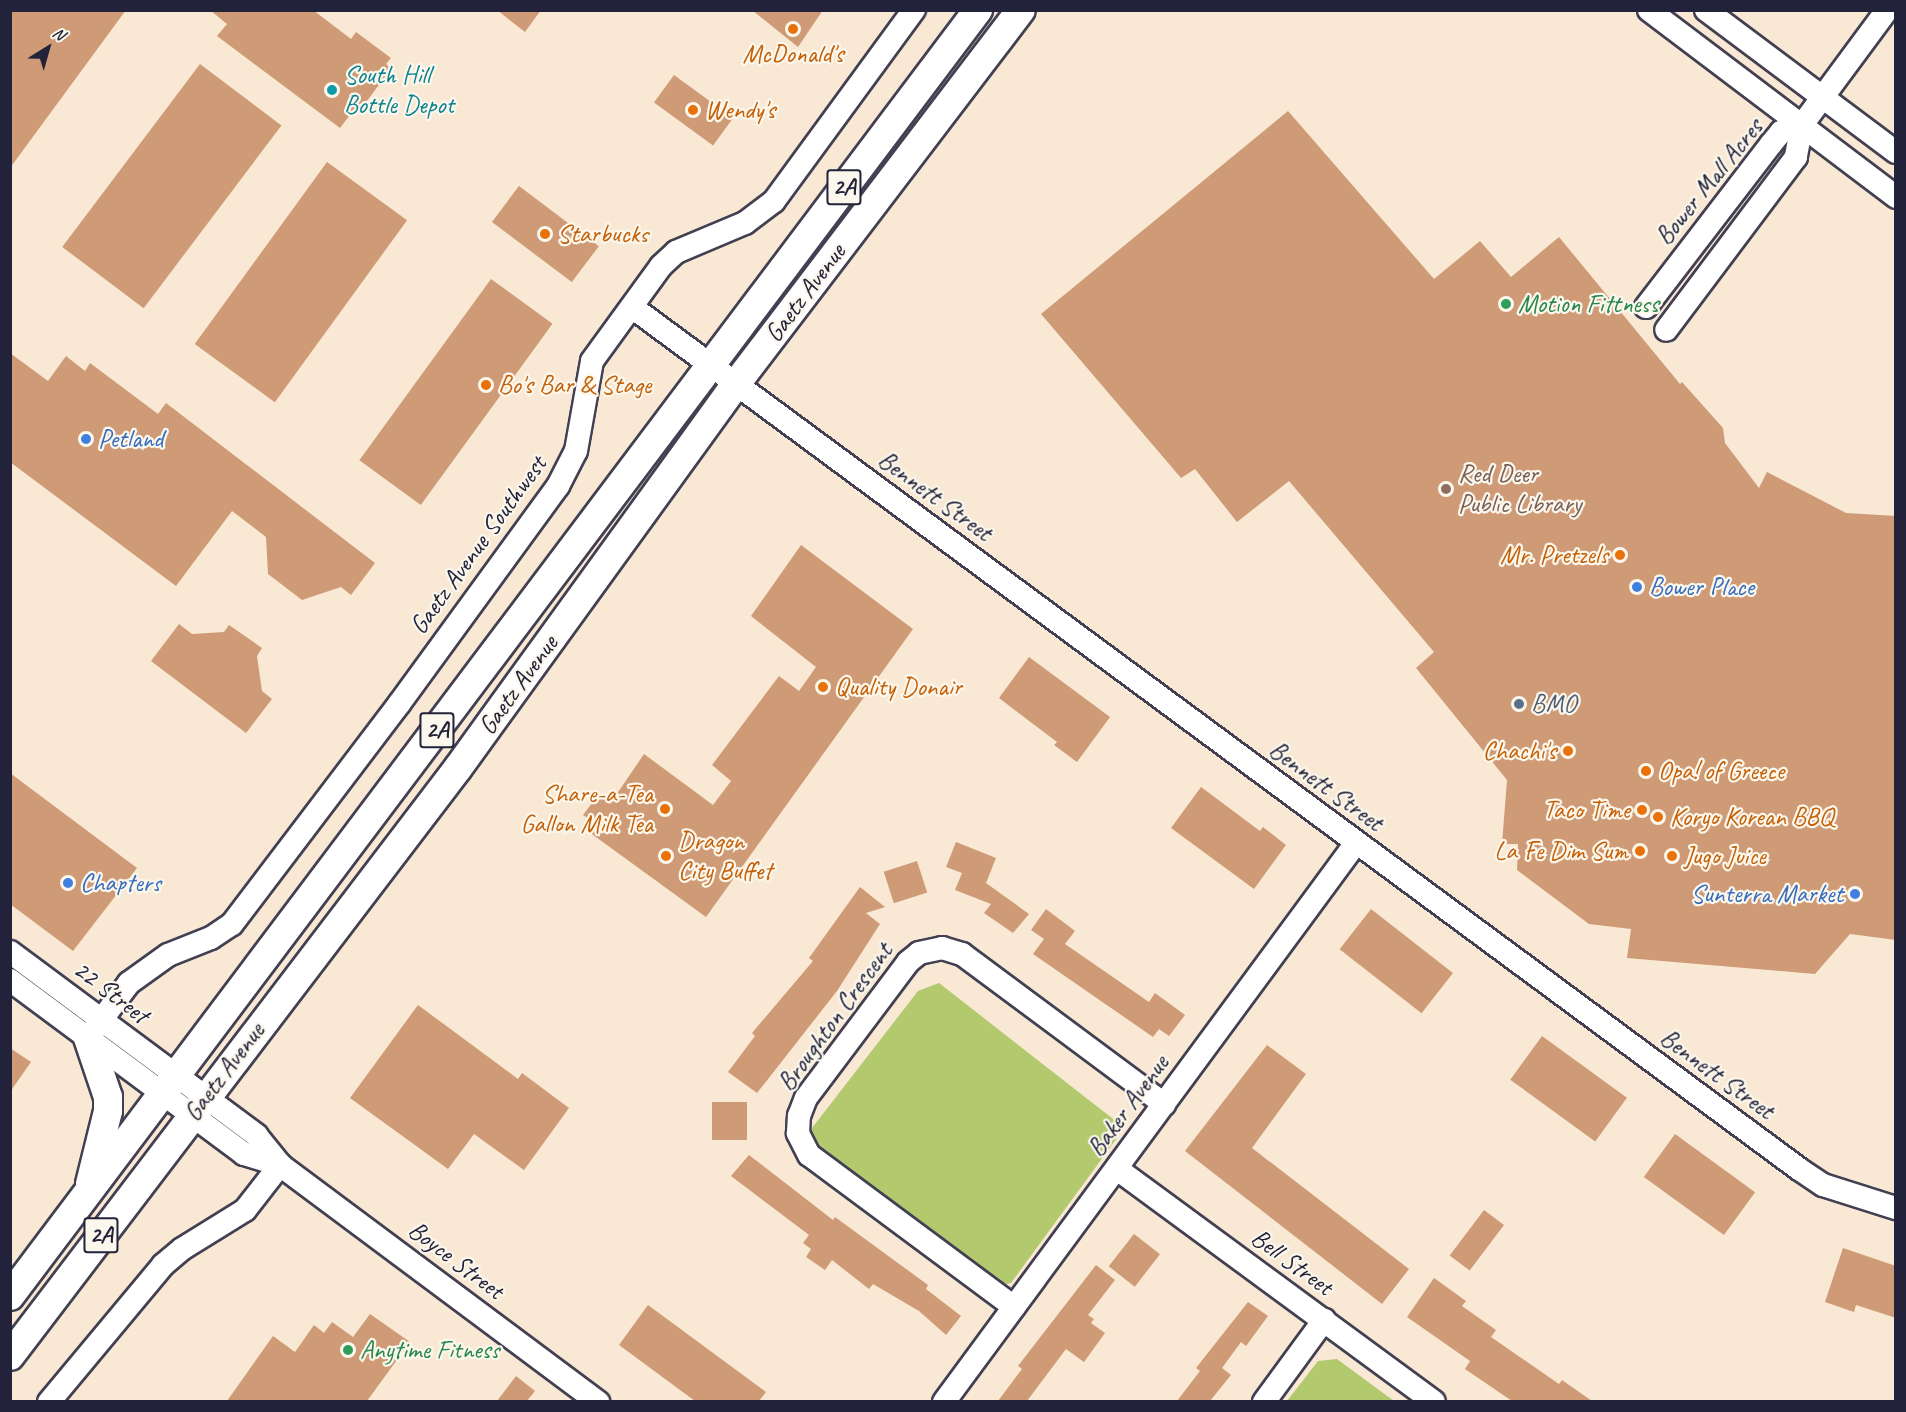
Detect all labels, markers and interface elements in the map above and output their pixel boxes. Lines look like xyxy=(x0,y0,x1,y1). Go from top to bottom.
north arrow xyxy=(18,18,78,78)
marker: McDonald's xyxy=(786,22,800,36)
text: N xyxy=(49,23,69,45)
place label: McDonald's xyxy=(743,38,843,70)
place label: South Hill Bottle Depot xyxy=(344,59,454,120)
marker: South Hill Bottle Depot xyxy=(325,83,339,97)
place label: Wendy's xyxy=(705,94,775,126)
marker: Wendy's xyxy=(686,103,700,117)
street label: Bower Mall Acres xyxy=(1648,112,1770,252)
road number: 2A xyxy=(826,166,862,208)
place label: Starbucks xyxy=(557,218,648,250)
marker: Starbucks xyxy=(538,227,552,241)
street label: Gaetz Avenue xyxy=(758,238,852,348)
place label: Motion Fittness xyxy=(1518,288,1659,320)
marker: Motion Fittness xyxy=(1499,297,1513,311)
place label: Bo's Bar & Stage xyxy=(498,369,651,401)
marker: Bo's Bar & Stage xyxy=(479,378,493,392)
place label: Petland xyxy=(98,423,163,455)
marker: Petland xyxy=(79,432,93,446)
street label: Bennett Street xyxy=(872,444,998,548)
street label: Gaetz Avenue Southwest xyxy=(403,450,553,640)
place label: Red Deer Public Library xyxy=(1458,458,1581,520)
marker: Red Deer Public Library xyxy=(1439,482,1453,496)
place label: Mr. Pretzels xyxy=(1500,539,1608,571)
marker: Mr. Pretzels xyxy=(1613,548,1627,562)
place label: Bower Place xyxy=(1649,571,1755,603)
marker: Bower Place xyxy=(1630,580,1644,594)
street label: Gaetz Avenue xyxy=(471,629,565,741)
place label: Quality Donair xyxy=(835,671,962,703)
marker: Quality Donair xyxy=(816,680,830,694)
place label: BMO xyxy=(1531,688,1576,720)
marker: BMO xyxy=(1512,697,1526,711)
road number: 2A xyxy=(419,709,455,751)
street label: Bennett Street xyxy=(1263,734,1389,838)
place label: Chachi's xyxy=(1483,735,1556,767)
marker: Chachi's xyxy=(1561,744,1575,758)
place label: Opa! of Greece xyxy=(1658,755,1784,787)
marker: Opa! of Greece xyxy=(1639,764,1653,778)
place label: Share-a-Tea Gallon Milk Tea xyxy=(521,778,653,840)
place label: Taco Time xyxy=(1545,794,1630,826)
place label: Koryo Korean BBQ xyxy=(1670,801,1833,833)
marker: Share-a-Tea Gallon Milk Tea xyxy=(658,802,672,816)
marker: Taco Time xyxy=(1635,803,1649,817)
marker: Koryo Korean BBQ xyxy=(1651,810,1665,824)
place label: Dragon City Buffet xyxy=(678,825,772,886)
place label: La Fe Dim Sum xyxy=(1496,835,1628,867)
place label: Jugo Juice xyxy=(1684,840,1765,872)
marker: La Fe Dim Sum xyxy=(1633,844,1647,858)
marker: Dragon City Buffet xyxy=(659,849,673,863)
marker: Jugo Juice xyxy=(1665,849,1679,863)
place label: Chapters xyxy=(80,867,161,899)
marker: Chapters xyxy=(61,876,75,890)
place label: Sunterra Market xyxy=(1691,878,1843,910)
marker: Sunterra Market xyxy=(1848,887,1862,901)
street label: Broughton Crescent xyxy=(771,937,899,1097)
street label: 22 Street xyxy=(67,954,155,1030)
street label: Gaetz Avenue xyxy=(177,1017,271,1127)
street label: Bennett Street xyxy=(1654,1022,1780,1126)
street label: Baker Avenue xyxy=(1081,1049,1175,1163)
road number: 2A xyxy=(83,1214,119,1256)
street label: Boyce Street xyxy=(402,1214,510,1306)
street label: Bell Street xyxy=(1245,1222,1339,1302)
place label: Anytime Fitness xyxy=(360,1334,500,1366)
marker: Anytime Fitness xyxy=(341,1343,355,1357)

